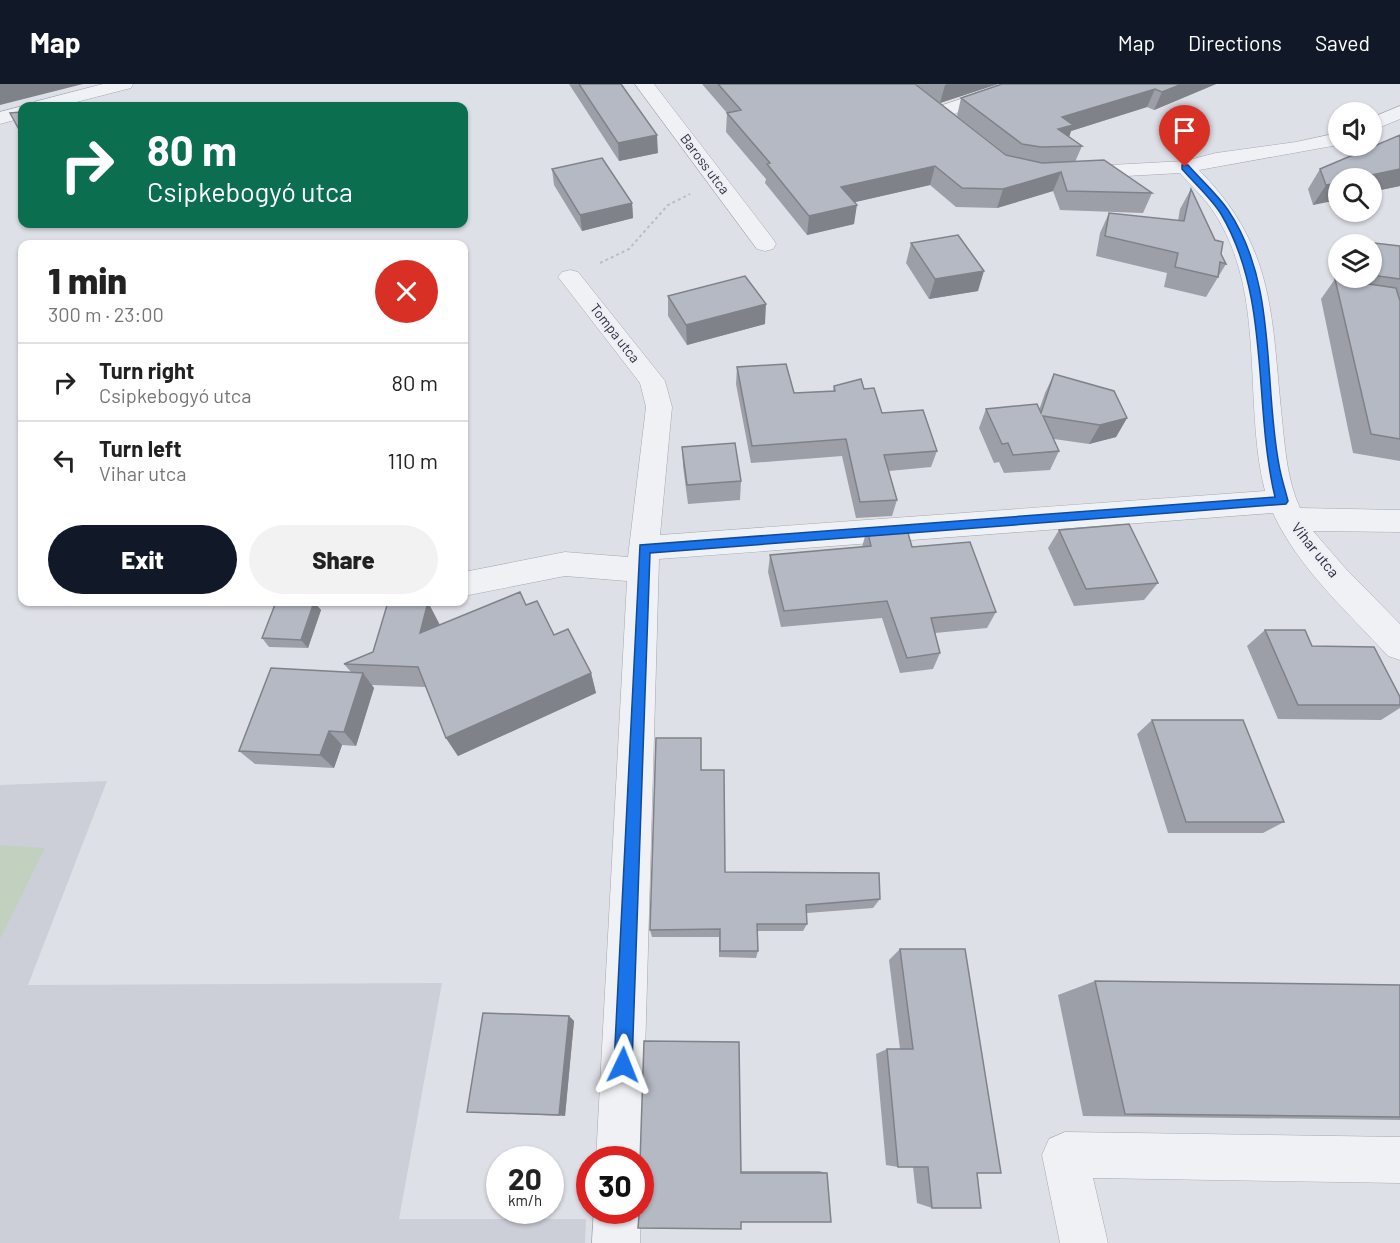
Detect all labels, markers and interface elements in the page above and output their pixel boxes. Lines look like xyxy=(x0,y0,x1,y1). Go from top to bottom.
text: Map xyxy=(30,25,81,59)
text: Map xyxy=(1118,30,1155,55)
text: Directions xyxy=(1188,30,1282,55)
text: Saved xyxy=(1315,30,1370,55)
map controls xyxy=(1328,102,1382,288)
button: sound xyxy=(1328,102,1382,156)
pin xyxy=(1159,105,1210,167)
icon: arrive xyxy=(1168,114,1201,147)
text: 80 m xyxy=(147,124,237,174)
icon: right xyxy=(48,126,126,204)
street label: Baross utca xyxy=(677,130,734,197)
button: search xyxy=(1328,168,1382,222)
text: Csipkebogyó utca xyxy=(147,175,353,207)
button: layers xyxy=(1328,234,1382,288)
text: 1 min xyxy=(48,258,127,301)
button: close xyxy=(375,260,438,323)
street label: Tompa utca xyxy=(587,300,644,366)
text: 300 m · 23:00 xyxy=(48,302,164,326)
text: Turn right xyxy=(99,357,194,383)
icon: right xyxy=(48,366,81,399)
text: 80 m xyxy=(392,369,438,395)
text: Csipkebogyó utca xyxy=(99,383,251,407)
text: Turn left xyxy=(99,435,182,461)
icon: left xyxy=(48,444,81,477)
text: 110 m xyxy=(388,447,438,473)
text: Vihar utca xyxy=(99,461,186,485)
street label: Vihar utca xyxy=(1288,518,1343,581)
button: Exit xyxy=(48,525,237,594)
button: Share xyxy=(249,525,438,594)
position arrow xyxy=(591,1033,655,1097)
speed limit sign: 30 xyxy=(576,1146,654,1224)
text: 20 xyxy=(508,1160,542,1196)
text: km/h xyxy=(508,1191,542,1209)

